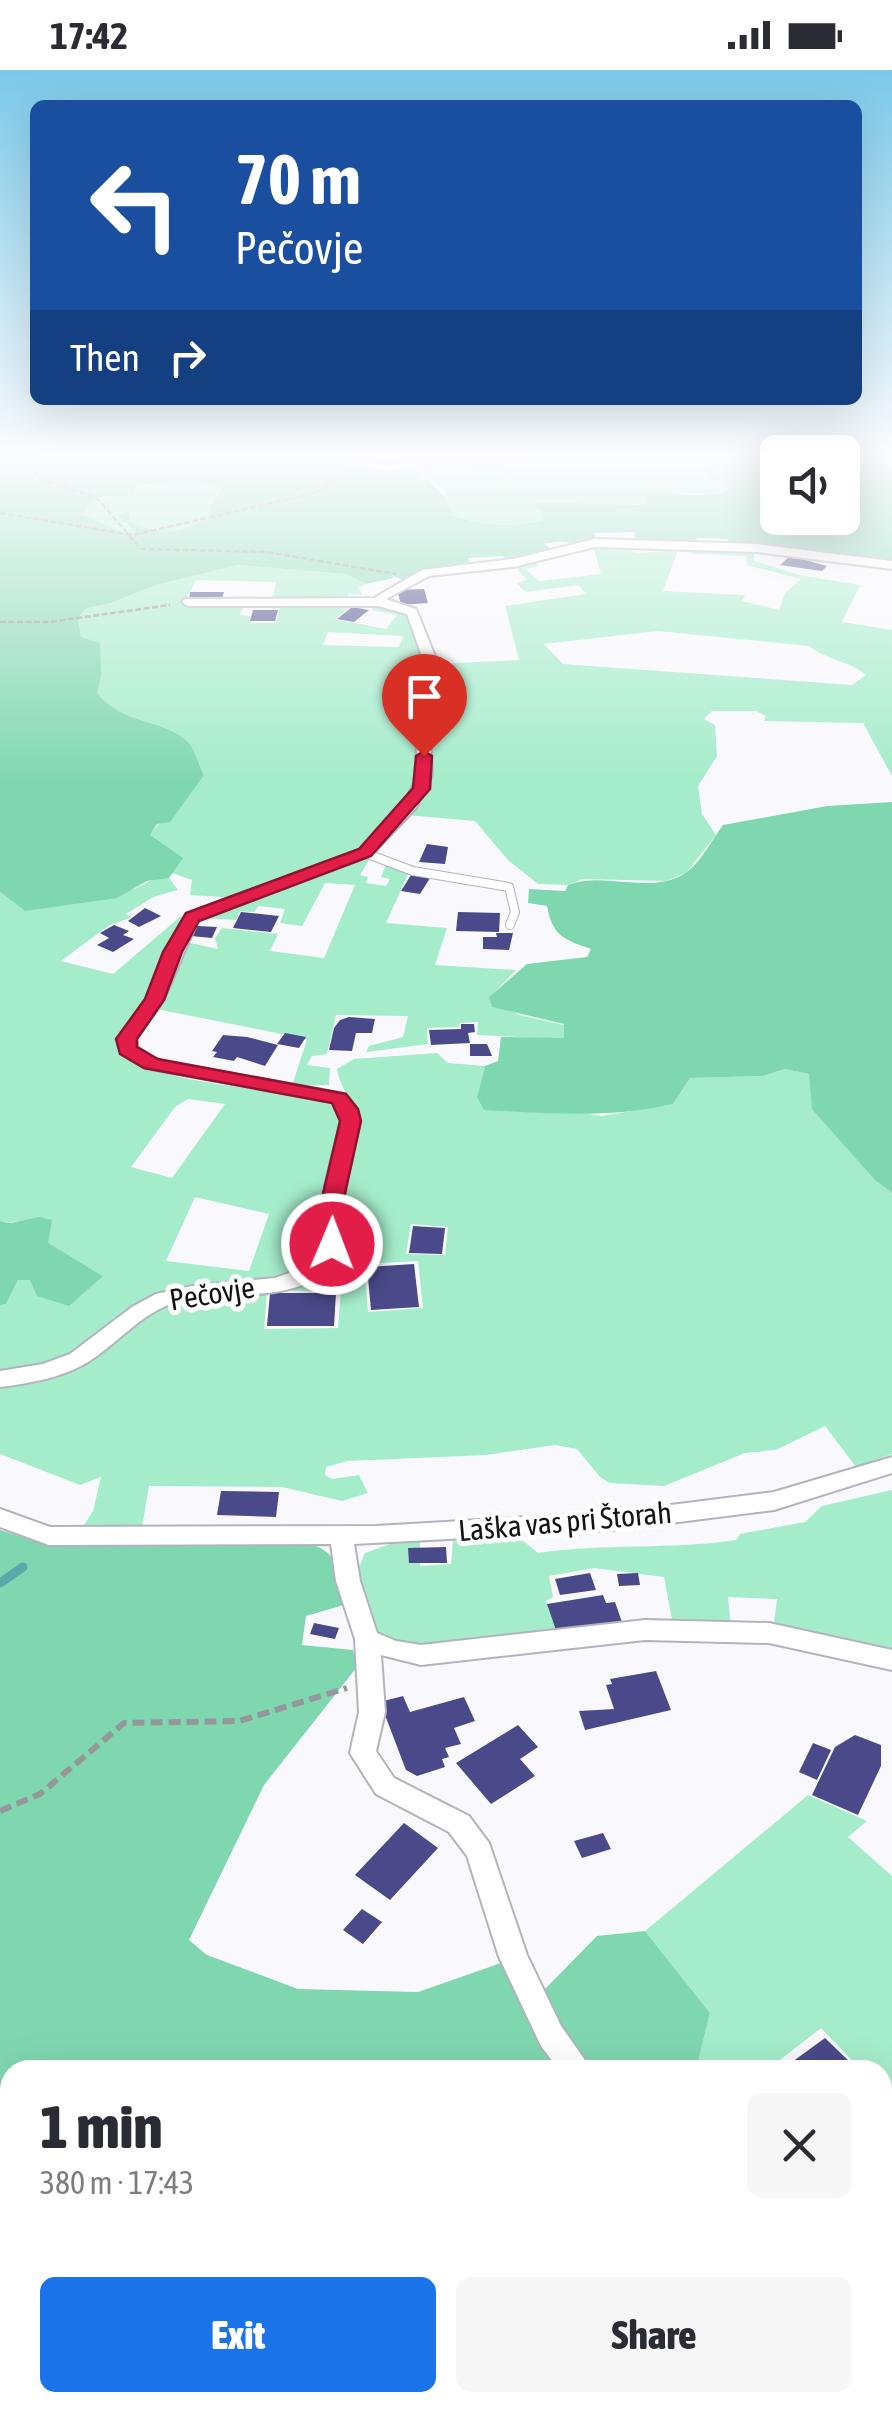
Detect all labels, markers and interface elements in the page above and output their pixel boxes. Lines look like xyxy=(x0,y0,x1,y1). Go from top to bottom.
text: 17:42 xyxy=(50,14,128,57)
text: 70 m xyxy=(235,139,361,219)
icon: left xyxy=(70,140,200,270)
text: Pečovje xyxy=(235,222,363,274)
icon: right xyxy=(160,330,215,385)
text: Then xyxy=(70,336,140,379)
map controls xyxy=(760,435,860,535)
button: sound xyxy=(760,435,860,535)
pin xyxy=(382,654,467,757)
icon: arrive xyxy=(397,669,452,724)
position arrow xyxy=(280,1192,384,1296)
street label: Pečovje xyxy=(167,1270,257,1317)
street label: Laška vas pri Štorah xyxy=(457,1495,673,1547)
text: 1 min xyxy=(40,2092,163,2161)
button: close xyxy=(747,2093,852,2198)
text: 380 m · 17:43 xyxy=(40,2164,194,2201)
button: Exit xyxy=(40,2277,436,2392)
button: Share xyxy=(456,2277,852,2392)

